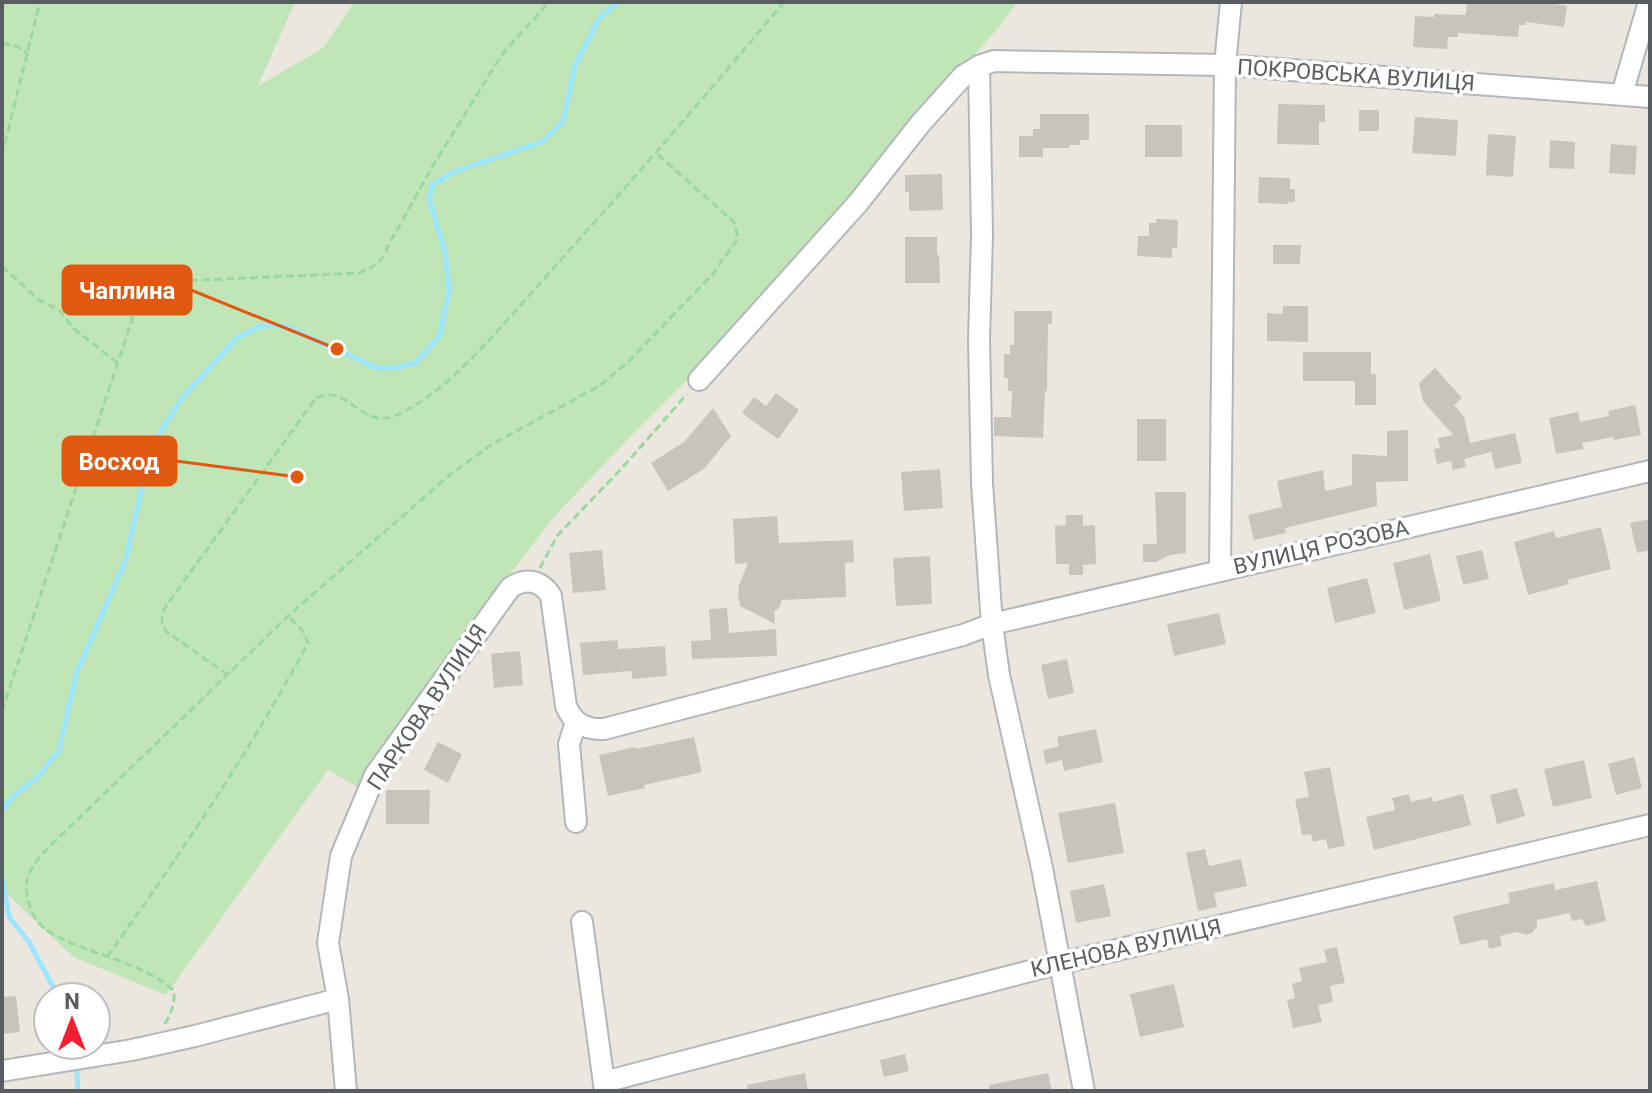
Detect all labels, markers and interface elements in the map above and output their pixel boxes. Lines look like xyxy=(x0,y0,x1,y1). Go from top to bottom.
street label: ПОКРОВСЬКА ВУЛИЦЯ xyxy=(1236,54,1476,96)
callout: Чаплина xyxy=(63,266,191,314)
text: Чаплина xyxy=(79,277,176,305)
callout: Восход xyxy=(63,437,176,485)
text: Восход xyxy=(78,448,160,476)
street label: ВУЛИЦЯ РОЗОВА xyxy=(1231,515,1412,579)
street label: ПАРКОВА ВУЛИЦЯ xyxy=(362,619,492,795)
street label: КЛЕНОВА ВУЛИЦЯ xyxy=(1028,914,1224,982)
north arrow xyxy=(32,981,112,1061)
text: N xyxy=(64,989,80,1014)

